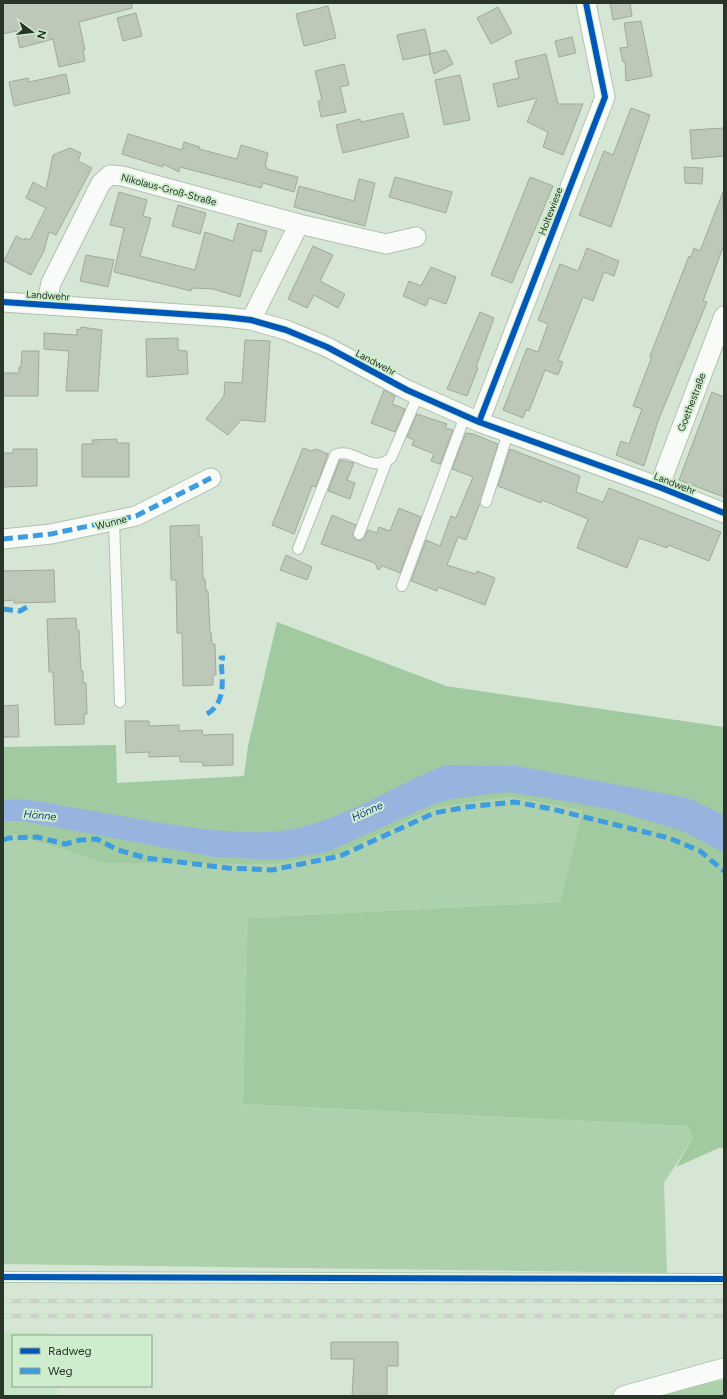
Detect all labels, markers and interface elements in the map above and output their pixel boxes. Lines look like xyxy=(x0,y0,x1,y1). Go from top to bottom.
north arrow xyxy=(12,12,52,52)
text: N xyxy=(34,29,49,40)
street label: Nikolaus-Groß-Straße xyxy=(120,170,219,209)
street label: Holtewiese xyxy=(535,185,566,237)
street label: Landwehr xyxy=(26,287,71,304)
street label: Landwehr xyxy=(353,346,399,379)
street label: Goethestraße xyxy=(674,371,709,433)
street label: Landwehr xyxy=(652,470,698,498)
street label: Wunne xyxy=(94,512,129,533)
water label: Hönne xyxy=(350,799,385,824)
water label: Hönne xyxy=(23,808,57,823)
legend xyxy=(12,1335,152,1387)
text: Radweg xyxy=(48,1344,92,1358)
text: Weg xyxy=(48,1364,73,1378)

